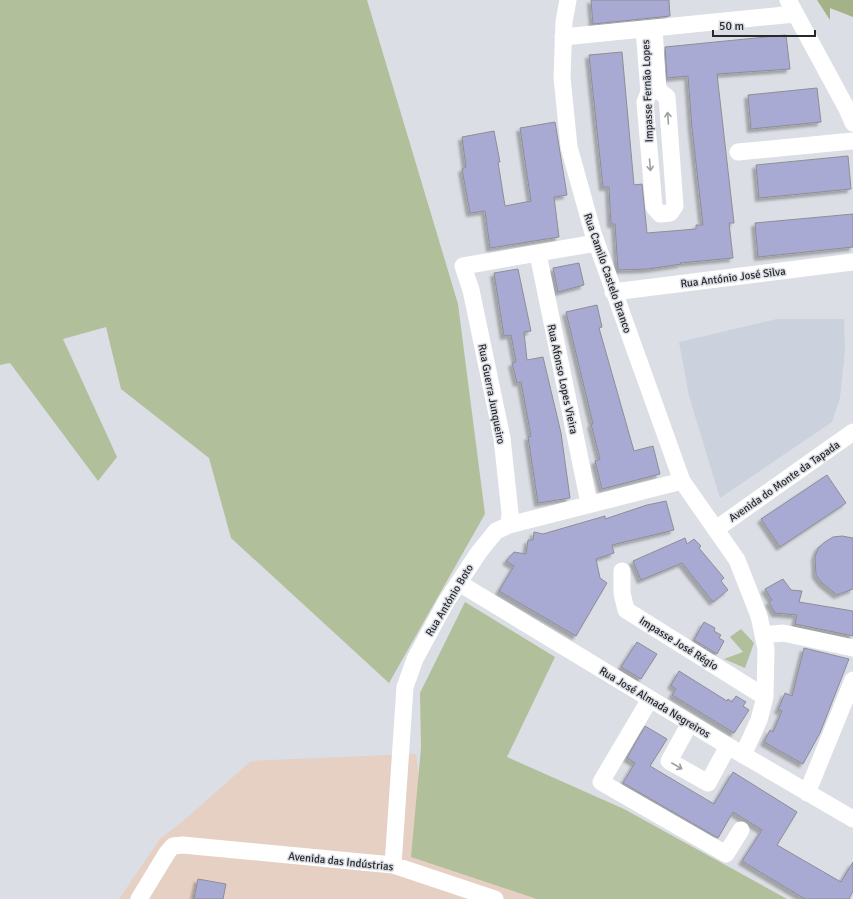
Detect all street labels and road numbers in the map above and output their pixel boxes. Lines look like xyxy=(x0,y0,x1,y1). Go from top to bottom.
street label: Impasse Fernão Lopes xyxy=(639,39,656,143)
street label: Rua Camilo Castelo Branco xyxy=(581,212,634,335)
street label: Rua António José Silva xyxy=(680,265,787,290)
street label: Rua Afonso Lopes Vieira xyxy=(544,323,581,436)
street label: Rua Guerra Junqueiro xyxy=(475,343,508,446)
street label: Avenida do Monte da Tapada xyxy=(726,438,843,525)
street label: Rua António Boto xyxy=(423,562,476,639)
street label: Impasse José Régio xyxy=(637,614,721,673)
street label: Rua José Almada Negreiros xyxy=(597,664,713,741)
street label: Avenida das Indústrias xyxy=(288,850,394,874)

